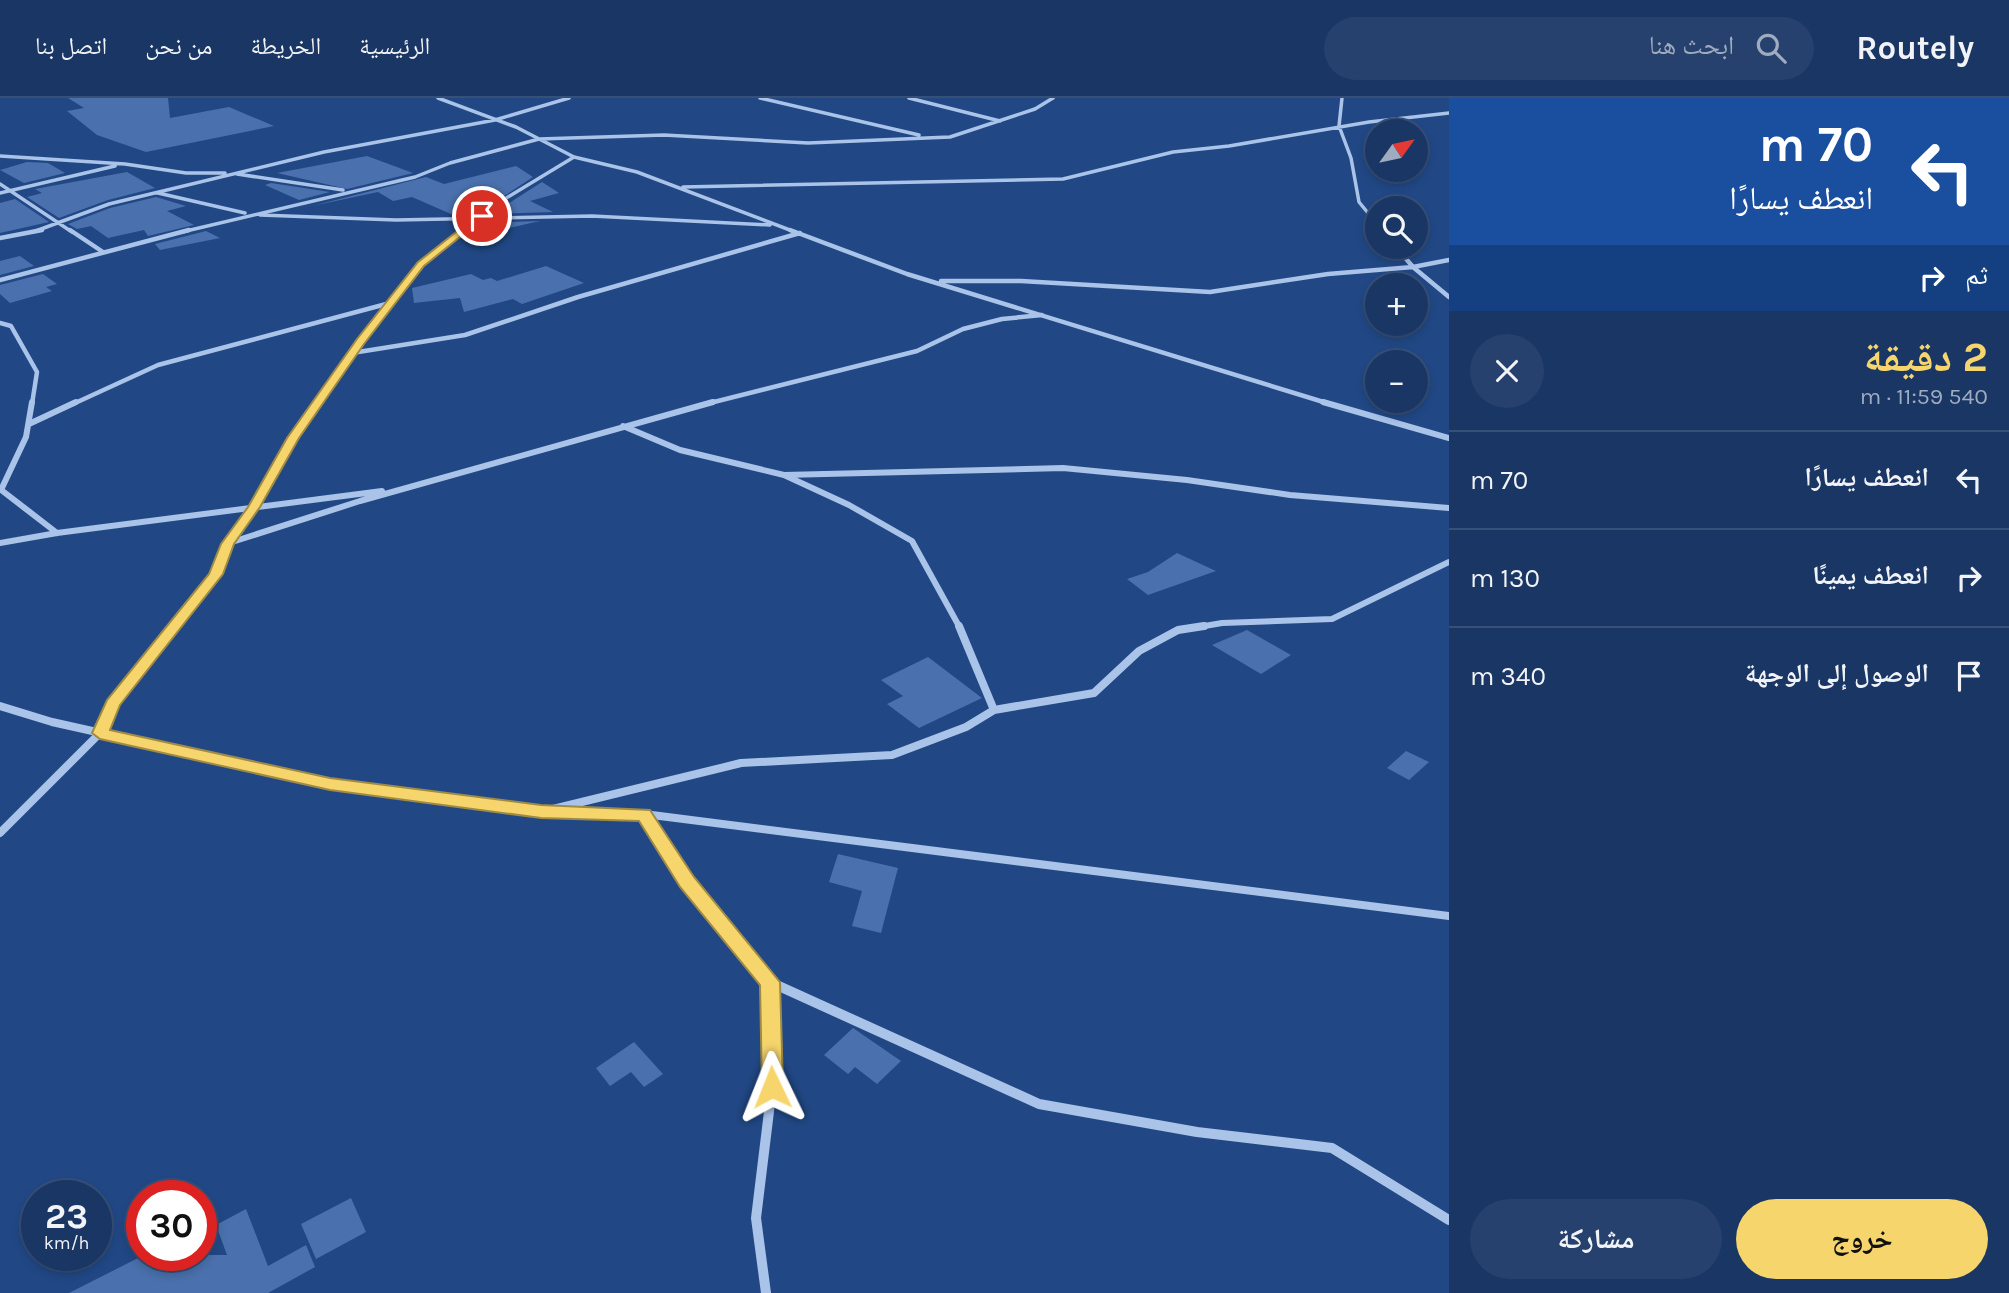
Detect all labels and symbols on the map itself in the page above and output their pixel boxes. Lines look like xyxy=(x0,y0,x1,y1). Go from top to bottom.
north arrow xyxy=(1365,119,1428,182)
pin xyxy=(452,186,512,246)
position arrow xyxy=(735,1050,809,1124)
speed limit sign: 30 xyxy=(126,1180,217,1271)

